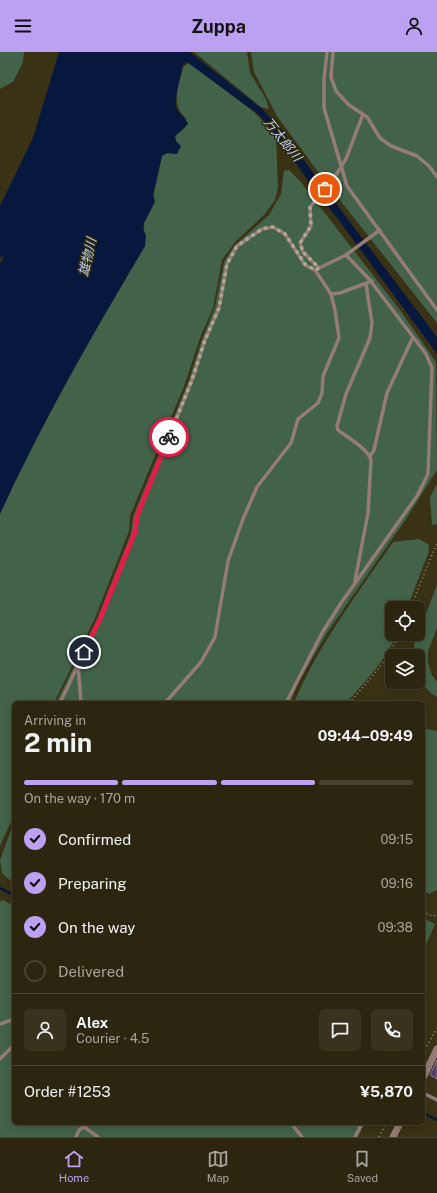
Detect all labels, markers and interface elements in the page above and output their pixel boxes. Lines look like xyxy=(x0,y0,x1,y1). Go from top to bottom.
icon: menu xyxy=(12,15,34,37)
icon: person xyxy=(403,15,425,37)
text: Zuppa xyxy=(191,16,246,37)
water label: 万太郎川 xyxy=(260,114,306,166)
pin xyxy=(308,172,342,206)
icon: bag xyxy=(314,178,336,200)
water label: 雄物川 xyxy=(76,234,100,278)
courier xyxy=(149,417,189,457)
icon: bike xyxy=(158,426,180,448)
map controls xyxy=(385,601,425,689)
button: locate xyxy=(385,601,425,641)
pin xyxy=(67,635,101,669)
icon: home xyxy=(73,641,95,663)
button: layers xyxy=(385,649,425,689)
text: Arriving in xyxy=(24,713,86,728)
text: 2 min xyxy=(24,727,92,758)
text: 09:44–09:49 xyxy=(318,727,413,744)
text: On the way · 170 m xyxy=(24,791,135,806)
icon: check xyxy=(24,828,46,850)
text: Confirmed xyxy=(58,831,131,848)
text: 09:15 xyxy=(380,832,413,847)
icon: check xyxy=(24,872,46,894)
text: Preparing xyxy=(58,875,127,892)
text: 09:16 xyxy=(381,876,413,891)
icon: check xyxy=(24,916,46,938)
text: On the way xyxy=(58,919,135,936)
text: 09:38 xyxy=(378,920,413,935)
text: Delivered xyxy=(58,963,124,980)
button: person xyxy=(24,1009,66,1051)
button: chat xyxy=(319,1009,361,1051)
button: phone xyxy=(371,1009,413,1051)
text: Alex xyxy=(76,1014,108,1031)
text: Courier · 4.5 xyxy=(76,1031,149,1046)
text: Order #1253 xyxy=(24,1083,111,1100)
text: ¥5,870 xyxy=(360,1083,413,1100)
tab: Home xyxy=(59,1148,89,1184)
tab: Map xyxy=(207,1148,229,1184)
tab: Saved xyxy=(347,1148,378,1184)

